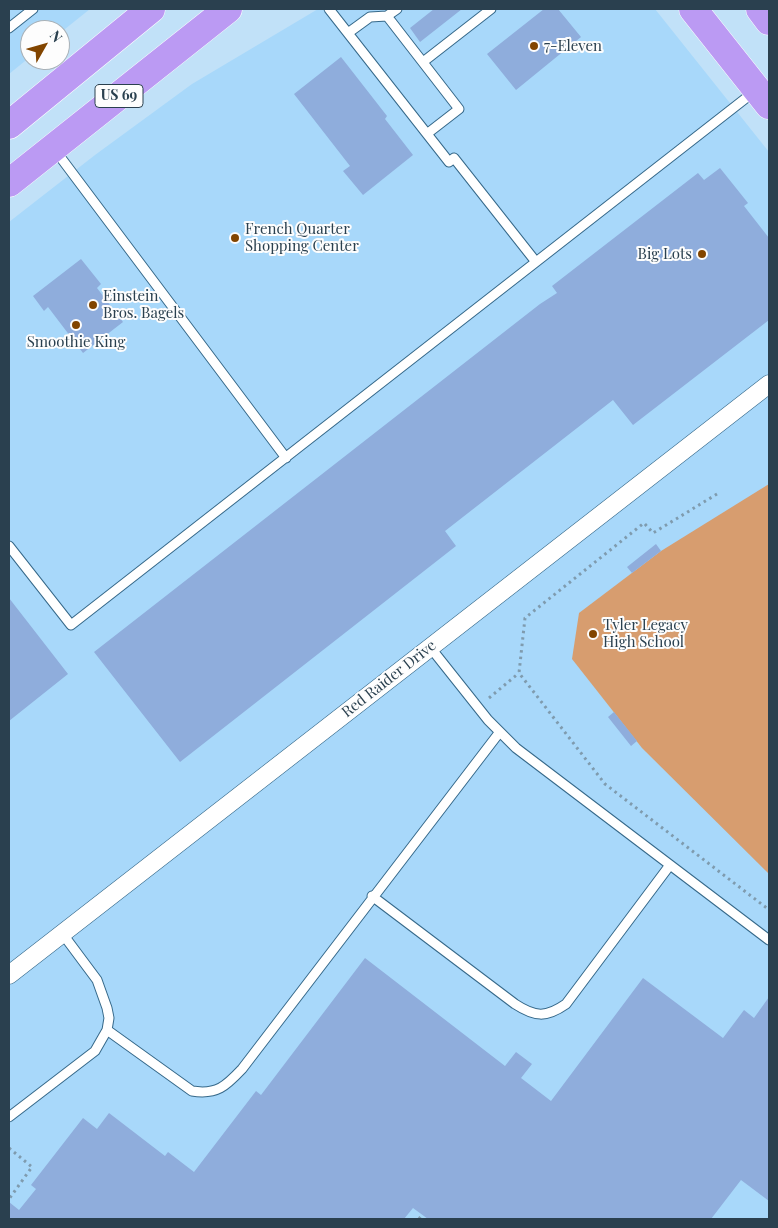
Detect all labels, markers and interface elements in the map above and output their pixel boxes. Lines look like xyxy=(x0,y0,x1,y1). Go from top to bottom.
north arrow xyxy=(20,20,70,70)
text: N xyxy=(46,26,67,46)
place label: 7-Eleven xyxy=(544,37,602,55)
marker: 7-Eleven xyxy=(528,40,540,52)
road number: US 69 xyxy=(95,84,143,108)
place label: French Quarter Shopping Center xyxy=(245,220,359,255)
marker: French Quarter Shopping Center xyxy=(229,232,241,244)
place label: Big Lots xyxy=(638,245,692,263)
marker: Big Lots xyxy=(696,248,708,260)
place label: Einstein Bros. Bagels xyxy=(103,287,184,322)
marker: Einstein Bros. Bagels xyxy=(87,299,99,311)
marker: Smoothie King xyxy=(70,319,82,331)
place label: Smoothie King xyxy=(27,333,125,351)
place label: Tyler Legacy High School xyxy=(603,616,688,651)
marker: Tyler Legacy High School xyxy=(587,628,599,640)
street label: Red Raider Drive xyxy=(338,637,440,721)

